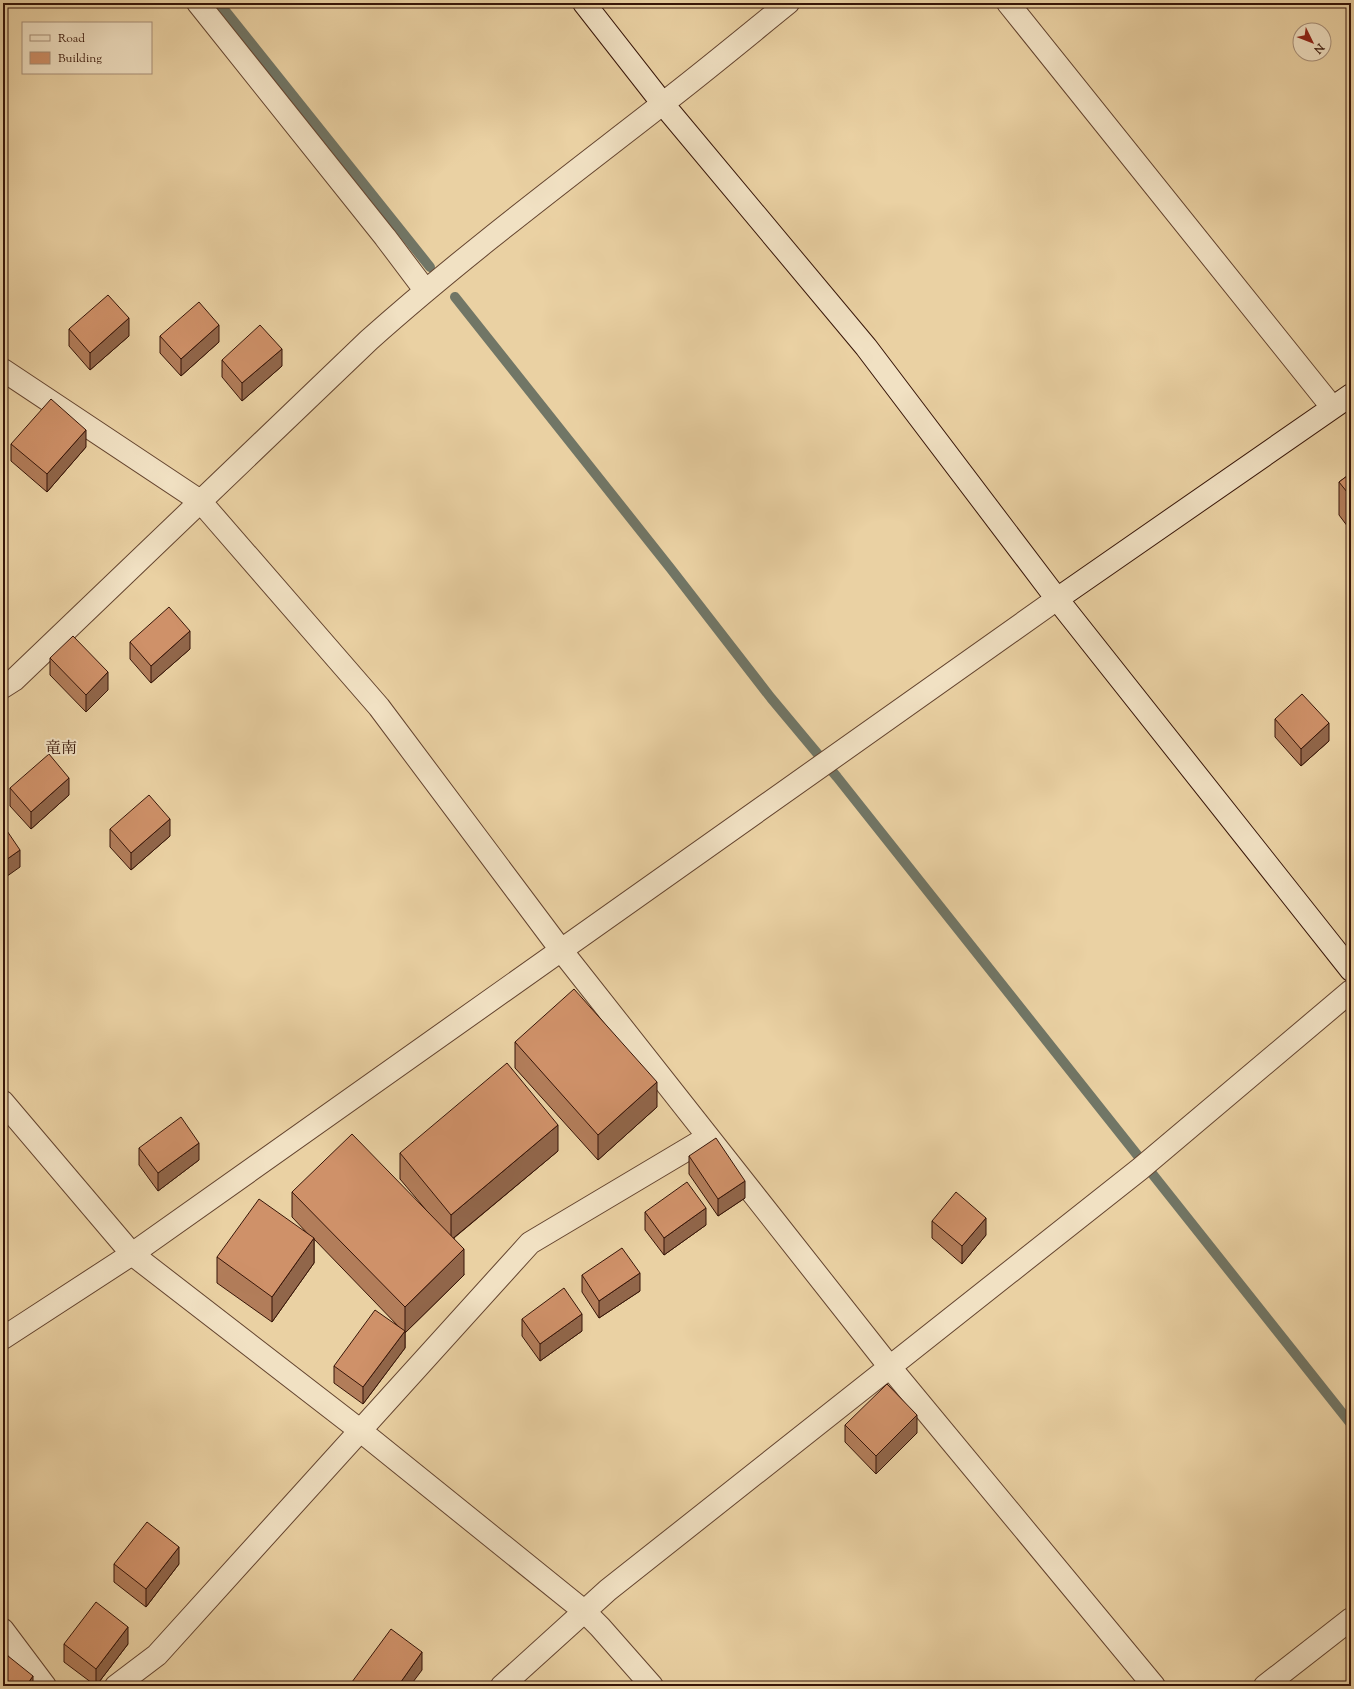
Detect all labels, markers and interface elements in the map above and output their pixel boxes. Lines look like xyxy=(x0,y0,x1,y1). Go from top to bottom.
legend xyxy=(22,22,152,74)
north arrow xyxy=(1292,22,1332,62)
text: Road xyxy=(58,30,85,48)
text: N xyxy=(1310,39,1328,57)
text: Building xyxy=(58,50,102,68)
district label: 竜南 xyxy=(45,738,77,761)

